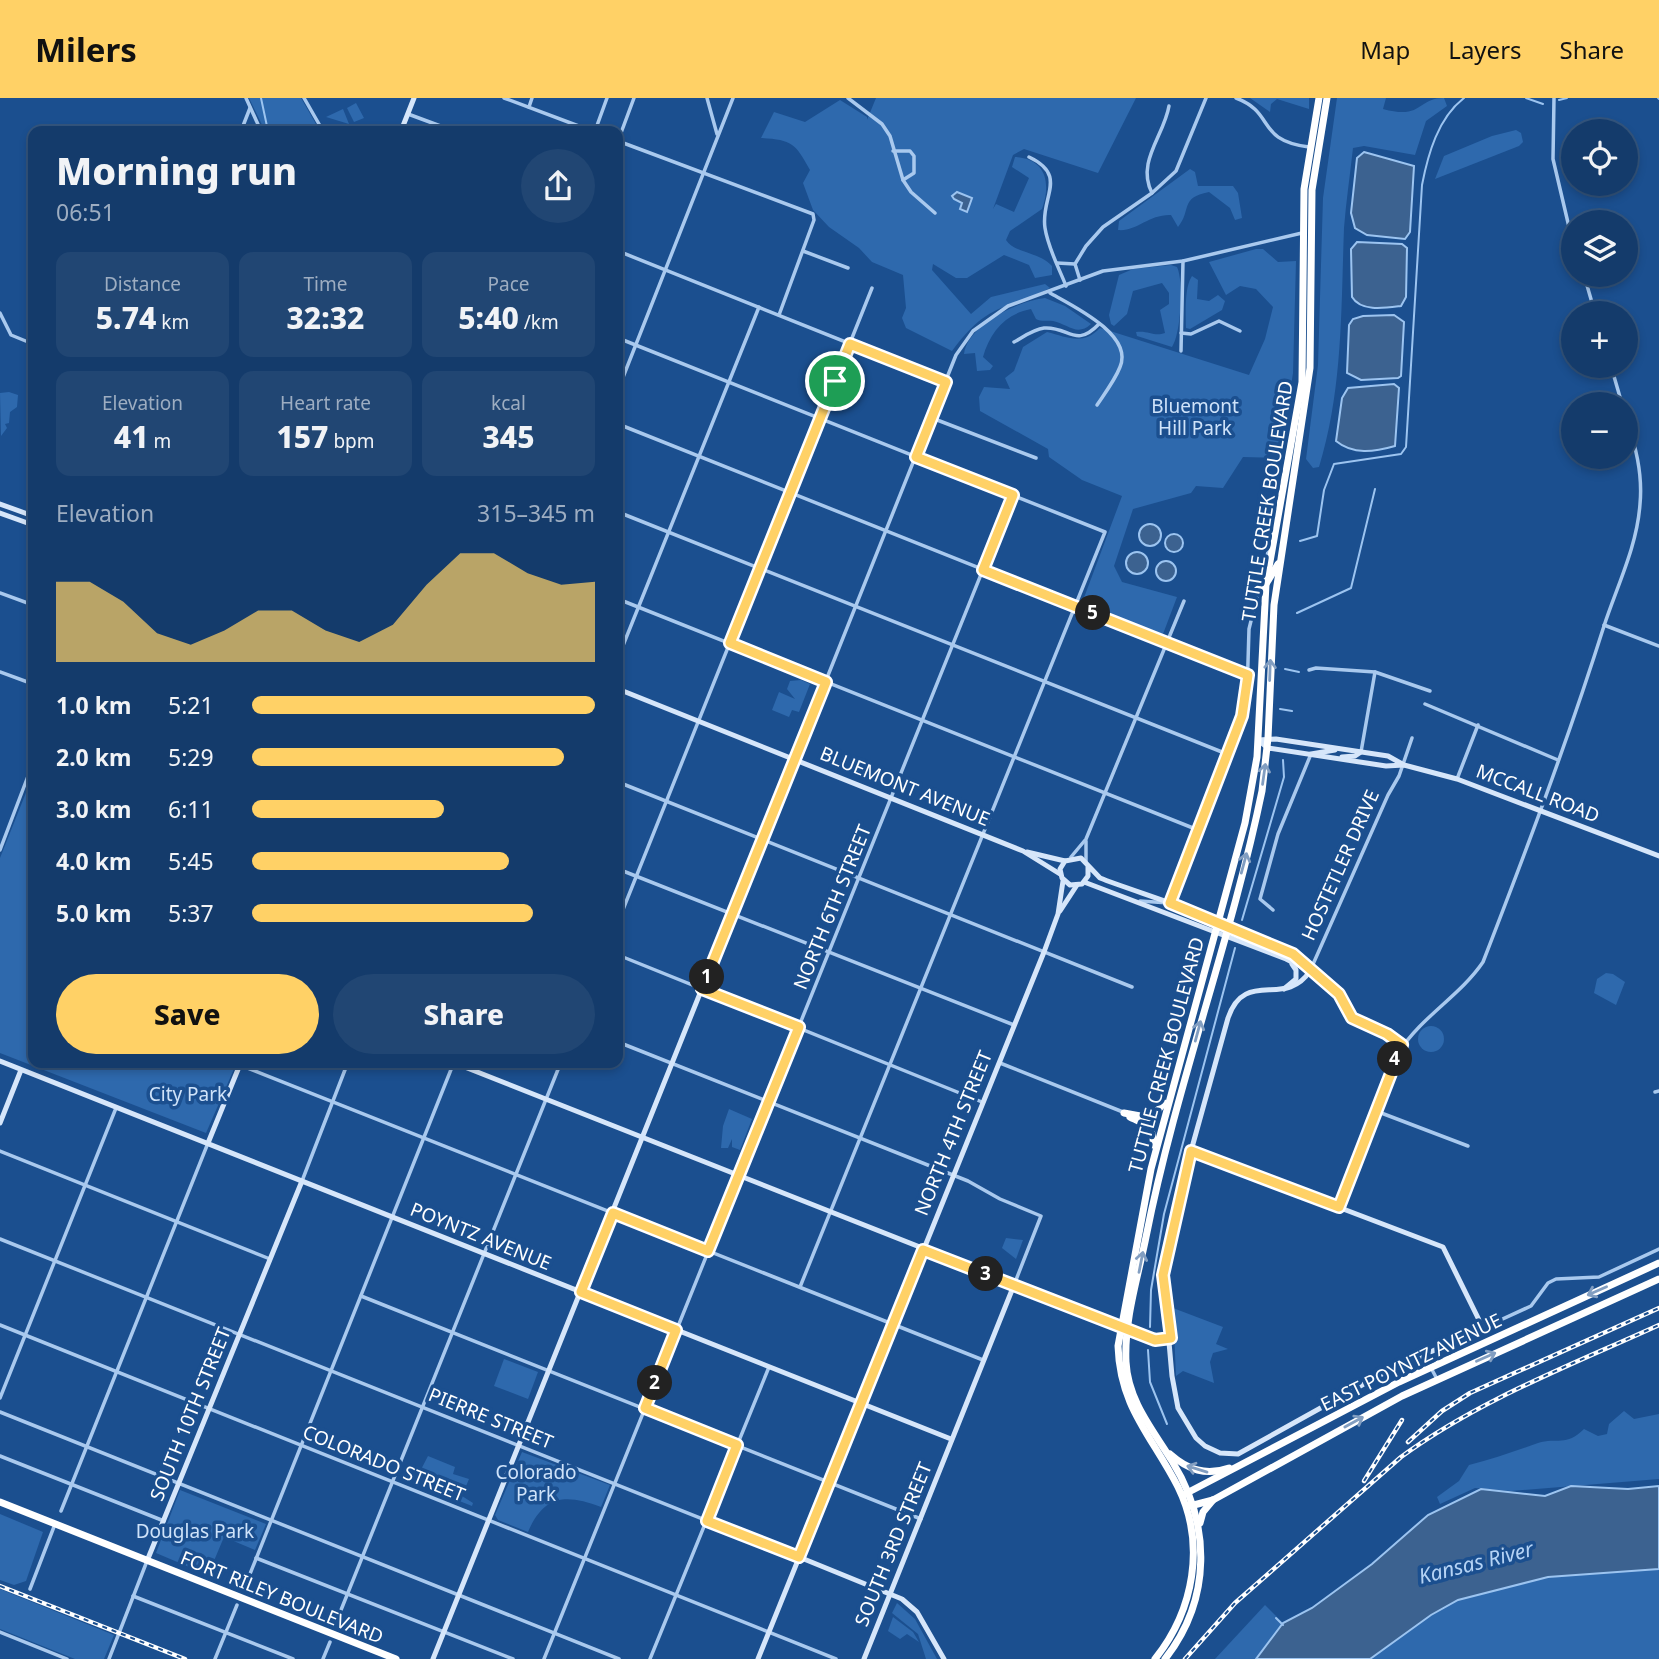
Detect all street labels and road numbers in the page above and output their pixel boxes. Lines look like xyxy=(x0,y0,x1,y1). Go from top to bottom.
street label: TUTTLE CREEK BOULEVARD xyxy=(1235,379,1299,623)
street label: BLUEMONT AVENUE xyxy=(816,740,994,832)
street label: MCCALL ROAD xyxy=(1473,758,1603,828)
street label: HOSTETLER DRIVE xyxy=(1295,786,1385,944)
street label: NORTH 6TH STREET xyxy=(787,820,877,993)
street label: TUTTLE CREEK BOULEVARD xyxy=(1122,934,1210,1176)
street label: NORTH 4TH STREET xyxy=(908,1046,998,1219)
street label: POYNTZ AVENUE xyxy=(407,1196,555,1276)
street label: EAST POYNTZ AVENUE xyxy=(1316,1307,1506,1417)
street label: SOUTH 10TH STREET xyxy=(143,1323,237,1504)
street label: PIERRE STREET xyxy=(425,1381,558,1455)
street label: COLORADO STREET xyxy=(299,1419,469,1508)
street label: SOUTH 3RD STREET xyxy=(848,1458,938,1630)
street label: FORT RILEY BOULEVARD xyxy=(177,1544,387,1650)

